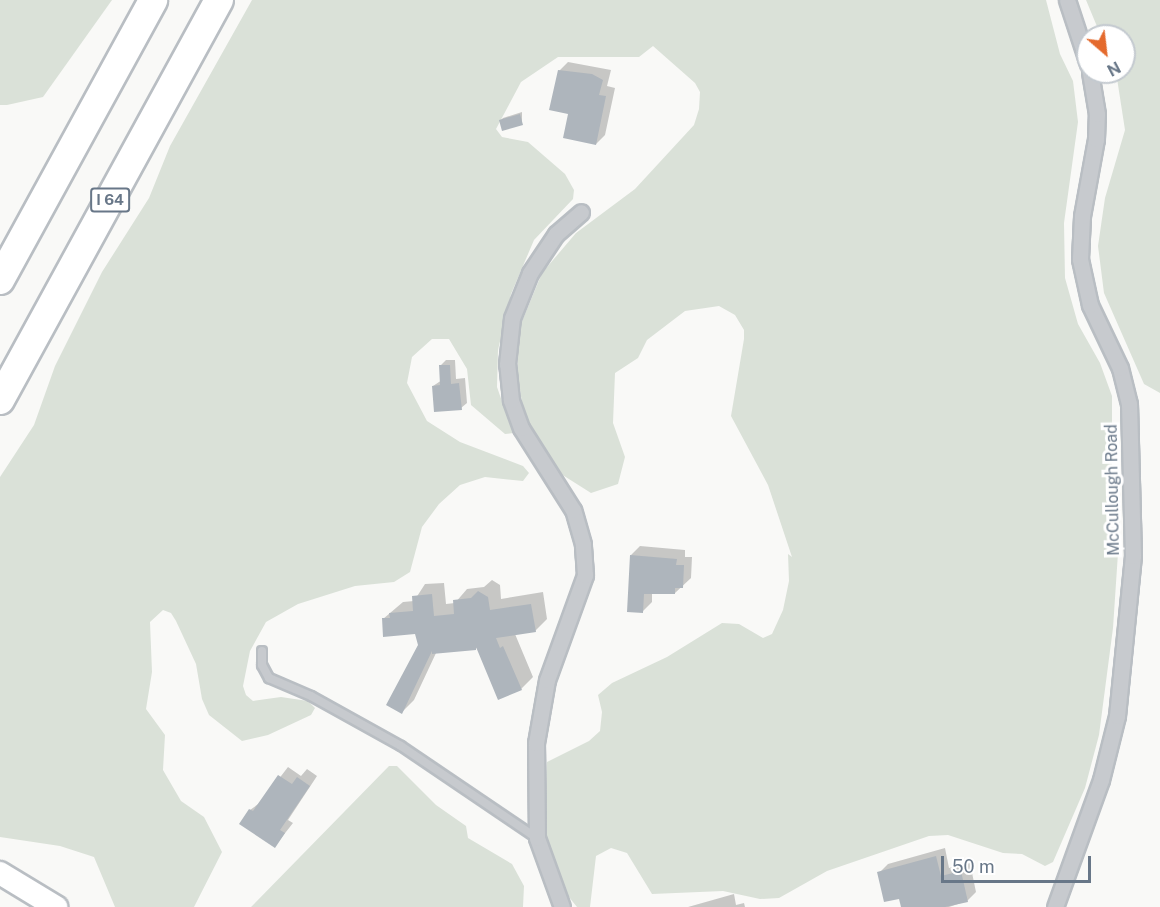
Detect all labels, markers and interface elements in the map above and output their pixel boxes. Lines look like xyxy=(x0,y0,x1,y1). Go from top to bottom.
north arrow xyxy=(1076,24,1136,84)
text: N xyxy=(1104,57,1124,80)
road number: I 64 xyxy=(89,188,131,212)
street label: McCullough Road xyxy=(1102,424,1124,556)
scale bar xyxy=(944,844,1094,882)
text: 50 m xyxy=(952,856,995,877)

